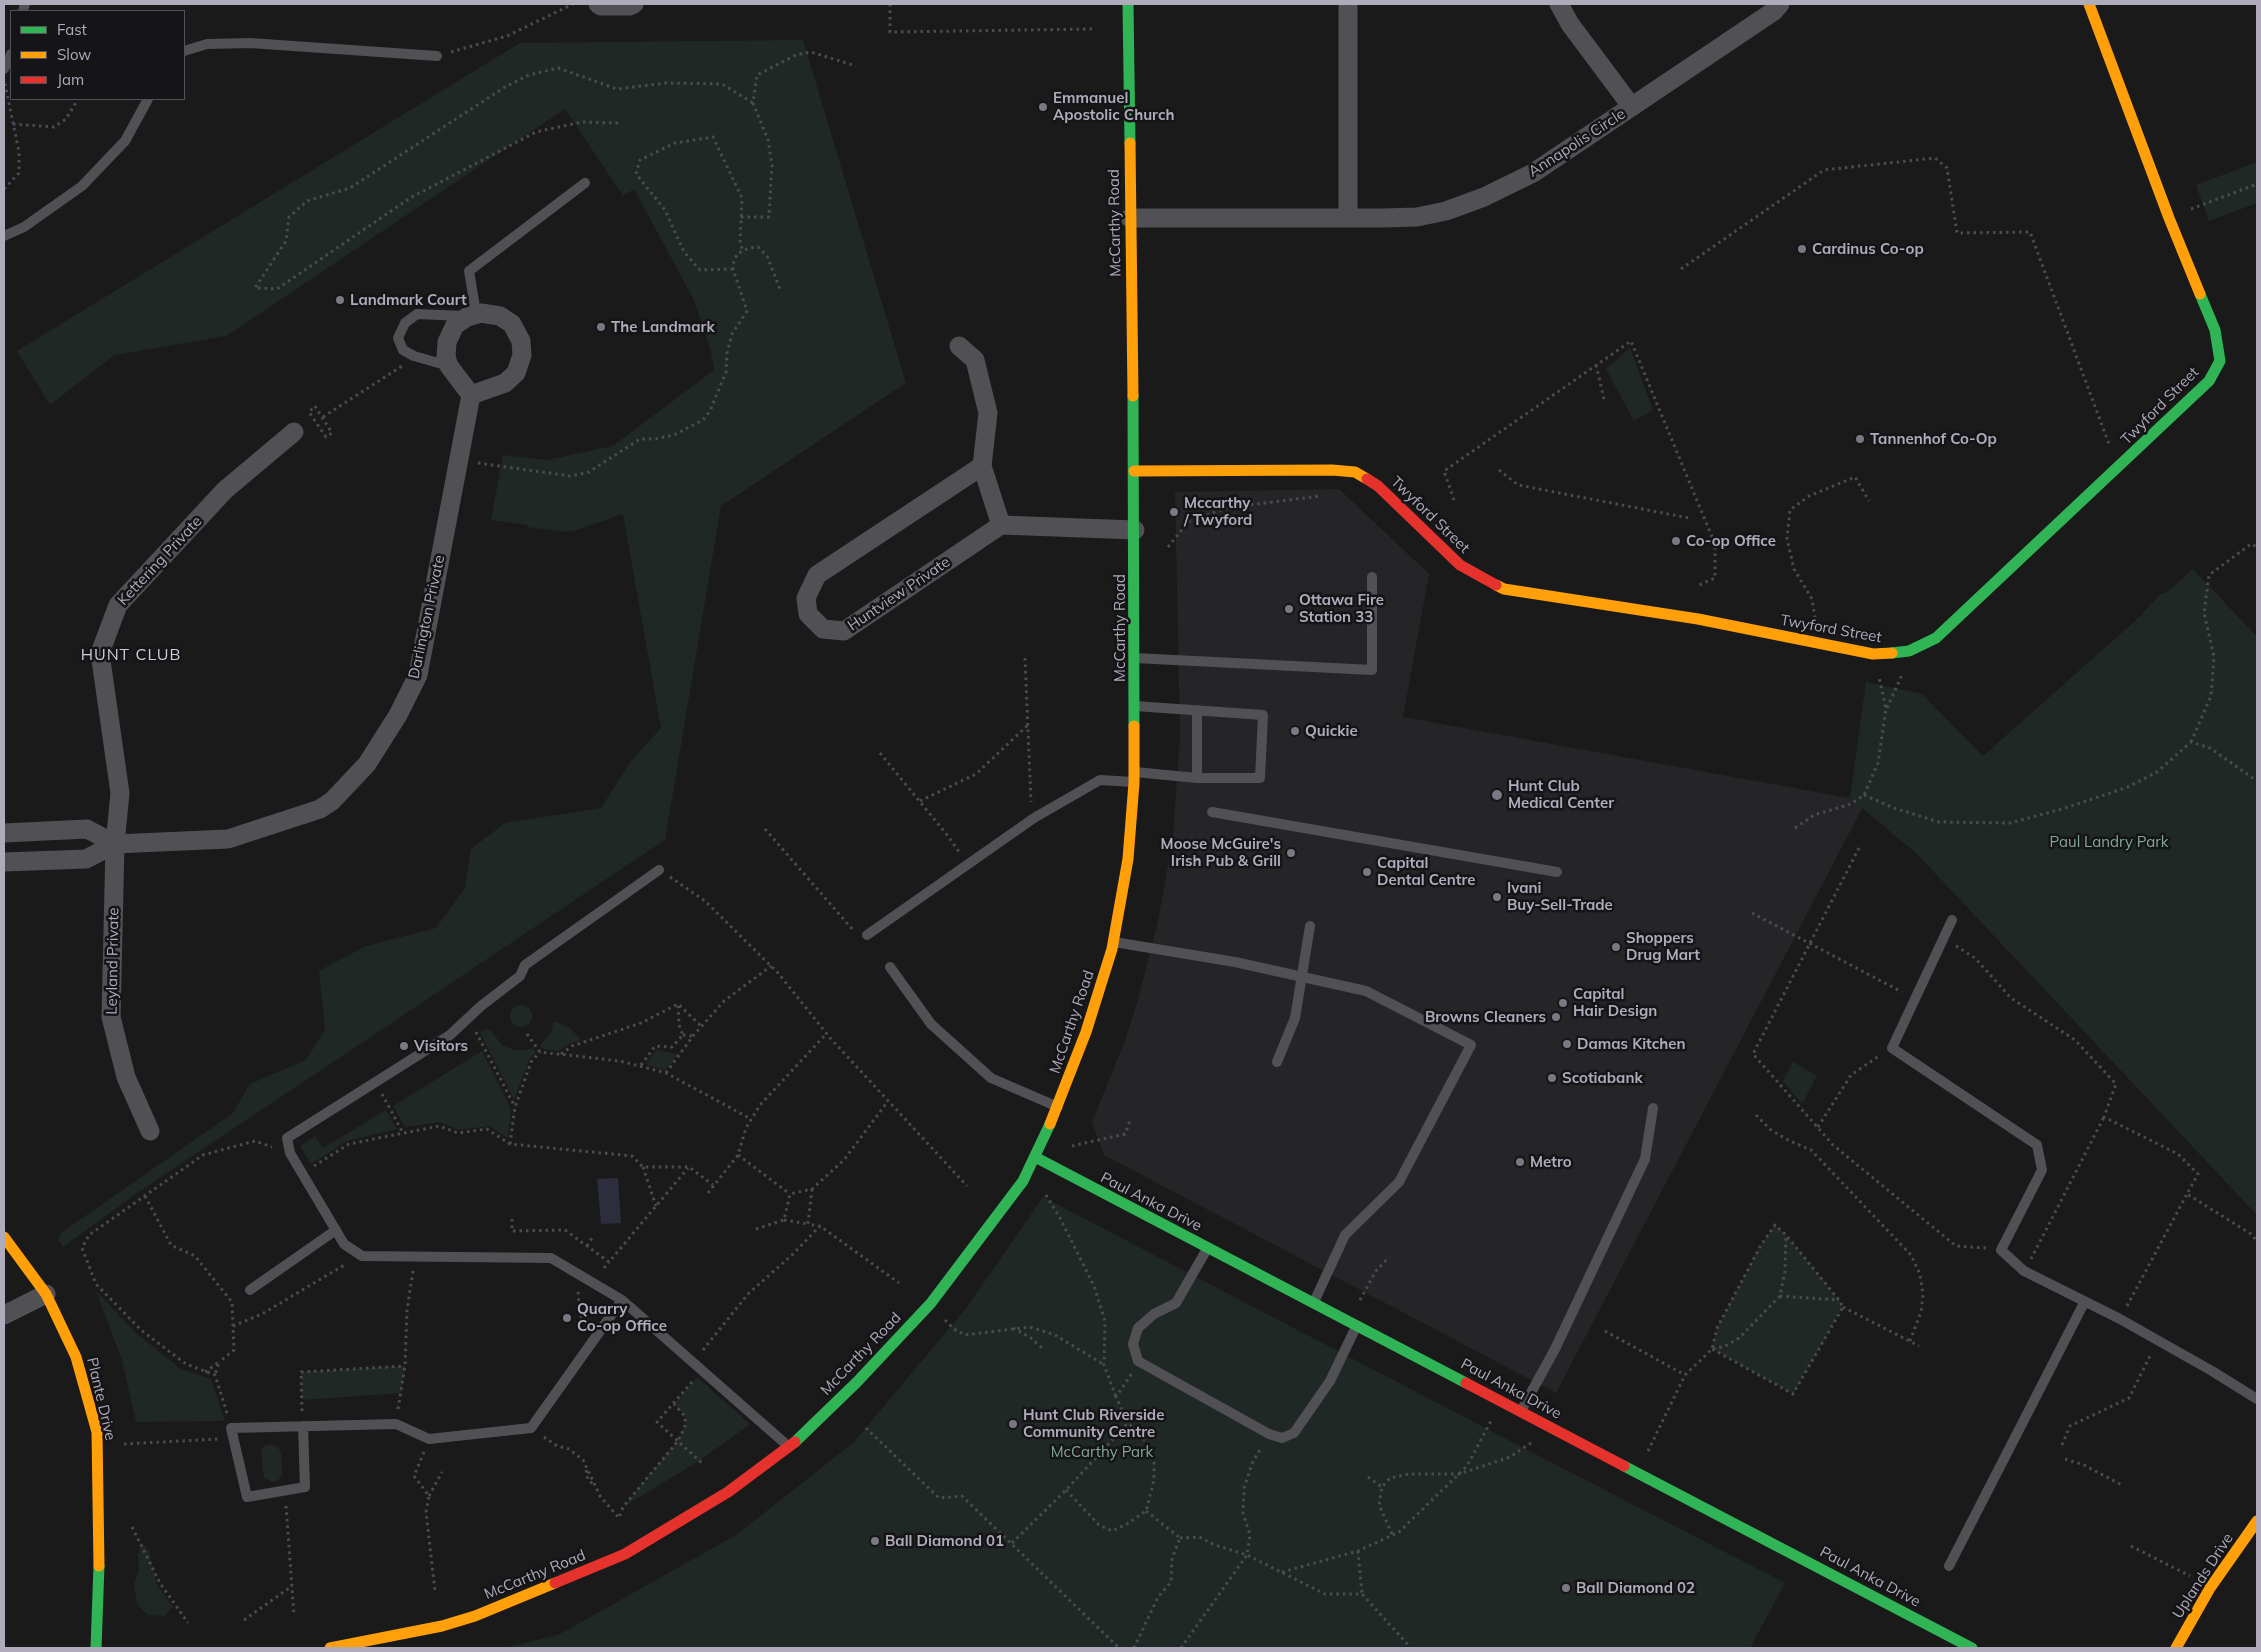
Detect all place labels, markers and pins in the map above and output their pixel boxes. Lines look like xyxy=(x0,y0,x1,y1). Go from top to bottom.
place label: Emmanuel Apostolic Church xyxy=(1053,89,1174,124)
marker: Emmanuel Apostolic Church xyxy=(1037,101,1049,113)
place label: Cardinus Co-op xyxy=(1812,240,1924,258)
marker: Cardinus Co-op xyxy=(1796,243,1808,255)
place label: Landmark Court xyxy=(350,291,467,309)
marker: Landmark Court xyxy=(334,294,346,306)
place label: The Landmark xyxy=(611,318,715,336)
marker: The Landmark xyxy=(595,321,607,333)
place label: Tannenhof Co-Op xyxy=(1870,430,1997,448)
marker: Tannenhof Co-Op xyxy=(1854,433,1866,445)
place label: Mccarthy / Twyford xyxy=(1184,494,1252,529)
marker: Mccarthy / Twyford xyxy=(1168,506,1180,518)
place label: Co-op Office xyxy=(1686,532,1776,550)
marker: Co-op Office xyxy=(1670,535,1682,547)
place label: Ottawa Fire Station 33 xyxy=(1299,591,1384,626)
marker: Ottawa Fire Station 33 xyxy=(1283,603,1295,615)
place label: Quickie xyxy=(1305,722,1358,740)
marker: Quickie xyxy=(1289,725,1301,737)
place label: Hunt Club Medical Center xyxy=(1508,777,1614,812)
marker: Hunt Club Medical Center xyxy=(1490,788,1504,802)
place label: Moose McGuire's Irish Pub & Grill xyxy=(1161,835,1281,870)
marker: Moose McGuire's Irish Pub & Grill xyxy=(1285,847,1297,859)
place label: Capital Dental Centre xyxy=(1377,854,1475,889)
marker: Capital Dental Centre xyxy=(1361,866,1373,878)
place label: Ivani Buy-Sell-Trade xyxy=(1507,879,1613,914)
marker: Ivani Buy-Sell-Trade xyxy=(1491,891,1503,903)
place label: Shoppers Drug Mart xyxy=(1626,929,1700,964)
marker: Shoppers Drug Mart xyxy=(1610,941,1622,953)
place label: Capital Hair Design xyxy=(1573,985,1657,1020)
marker: Capital Hair Design xyxy=(1557,997,1569,1009)
place label: Browns Cleaners xyxy=(1425,1008,1546,1026)
marker: Browns Cleaners xyxy=(1550,1011,1562,1023)
place label: Damas Kitchen xyxy=(1577,1035,1686,1053)
place label: Visitors xyxy=(414,1037,468,1055)
marker: Damas Kitchen xyxy=(1561,1038,1573,1050)
marker: Visitors xyxy=(398,1040,410,1052)
place label: Scotiabank xyxy=(1562,1069,1643,1087)
marker: Scotiabank xyxy=(1546,1072,1558,1084)
place label: Metro xyxy=(1530,1153,1572,1171)
marker: Metro xyxy=(1514,1156,1526,1168)
place label: Quarry Co-op Office xyxy=(577,1300,667,1335)
marker: Quarry Co-op Office xyxy=(561,1312,573,1324)
place label: Hunt Club Riverside Community Centre xyxy=(1023,1406,1164,1441)
marker: Hunt Club Riverside Community Centre xyxy=(1007,1418,1019,1430)
place label: Ball Diamond 01 xyxy=(885,1532,1004,1550)
marker: Ball Diamond 01 xyxy=(869,1535,881,1547)
place label: Ball Diamond 02 xyxy=(1576,1579,1695,1597)
marker: Ball Diamond 02 xyxy=(1560,1582,1572,1594)

